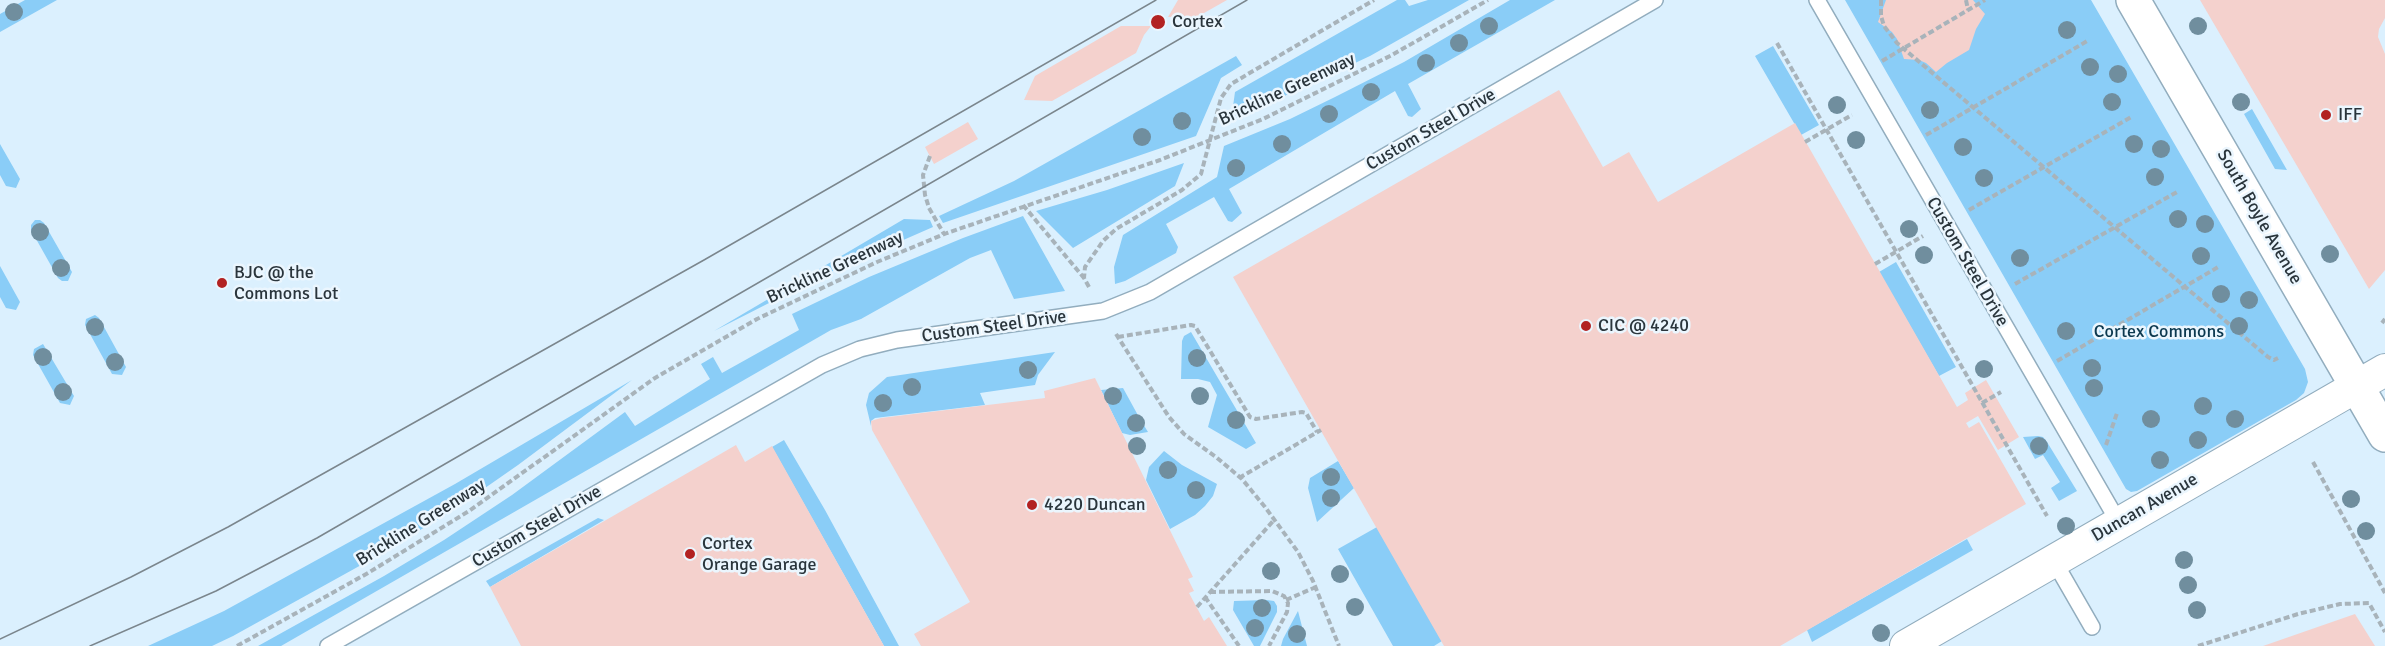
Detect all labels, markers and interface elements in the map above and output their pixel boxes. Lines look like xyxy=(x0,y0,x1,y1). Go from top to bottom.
place label: Cortex xyxy=(1172,11,1223,33)
marker: Cortex xyxy=(1149,13,1167,31)
street label: Brickline Greenway xyxy=(1215,49,1359,131)
street label: Custom Steel Drive xyxy=(1362,84,1500,176)
place label: IFF xyxy=(2338,104,2362,126)
marker: IFF xyxy=(2319,108,2333,122)
street label: South Boyle Avenue xyxy=(2212,146,2306,288)
street label: Custom Steel Drive xyxy=(1921,193,2013,331)
street label: Brickline Greenway xyxy=(763,227,907,309)
place label: BJC @ the Commons Lot xyxy=(234,262,338,304)
marker: BJC @ the Commons Lot xyxy=(215,276,229,290)
street label: Custom Steel Drive xyxy=(920,306,1068,348)
place label: CIC @ 4240 xyxy=(1598,315,1689,337)
marker: CIC @ 4240 xyxy=(1579,319,1593,333)
park label: Cortex Commons xyxy=(2094,321,2224,343)
street label: Duncan Avenue xyxy=(2088,469,2202,547)
street label: Brickline Greenway xyxy=(352,475,490,571)
street label: Custom Steel Drive xyxy=(468,481,606,573)
place label: 4220 Duncan xyxy=(1044,494,1146,516)
marker: 4220 Duncan xyxy=(1025,498,1039,512)
place label: Cortex Orange Garage xyxy=(702,533,817,576)
marker: Cortex Orange Garage xyxy=(683,547,697,561)

